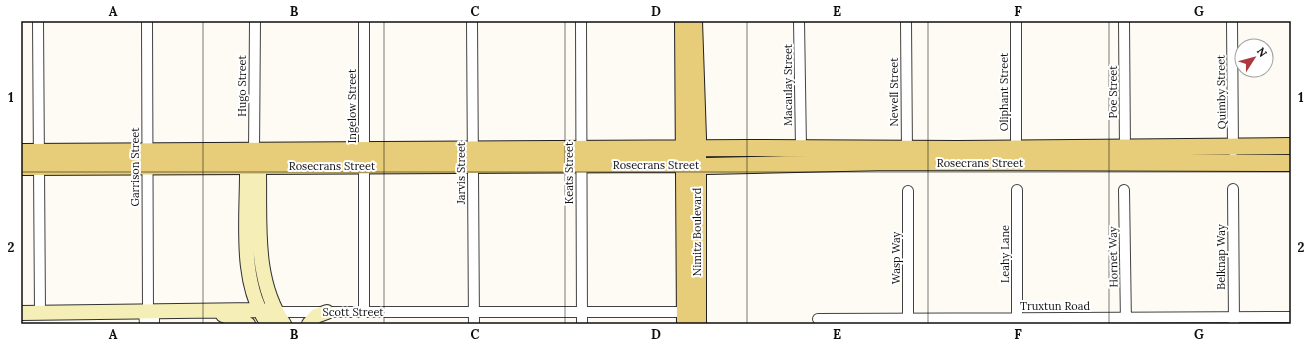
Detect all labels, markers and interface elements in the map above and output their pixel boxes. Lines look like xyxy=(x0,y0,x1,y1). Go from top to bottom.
text: A xyxy=(109,3,118,20)
text: B xyxy=(290,3,299,20)
text: C xyxy=(471,3,480,20)
text: D xyxy=(651,3,661,20)
text: E xyxy=(833,3,841,20)
text: F xyxy=(1014,3,1022,20)
text: G xyxy=(1194,3,1204,20)
north arrow xyxy=(1234,38,1274,78)
street label: Macaulay Street xyxy=(781,43,795,126)
text: N xyxy=(1254,45,1271,60)
street label: Oliphant Street xyxy=(997,52,1011,131)
street label: Quimby Street xyxy=(1213,54,1229,129)
street label: Hugo Street xyxy=(235,55,249,117)
street label: Newell Street xyxy=(887,57,901,126)
street label: Poe Street xyxy=(1106,65,1120,119)
street label: Ingelow Street xyxy=(345,68,359,143)
text: 1 xyxy=(8,89,14,106)
text: 1 xyxy=(1298,89,1304,106)
street label: Garrison Street xyxy=(128,127,142,206)
street label: Jarvis Street xyxy=(454,141,468,205)
street label: Keats Street xyxy=(562,141,576,204)
street label: Rosecrans Street xyxy=(937,156,1024,170)
street label: Rosecrans Street xyxy=(613,158,700,172)
street label: Rosecrans Street xyxy=(289,159,376,173)
street label: Nimitz Boulevard xyxy=(690,187,704,276)
street label: Belknap Way xyxy=(1214,224,1228,290)
street label: Leahy Lane xyxy=(998,225,1012,283)
street label: Hornet Way xyxy=(1105,226,1121,288)
street label: Wasp Way xyxy=(889,231,903,284)
text: 2 xyxy=(8,239,15,256)
text: 2 xyxy=(1298,239,1305,256)
street label: Truxtun Road xyxy=(1020,299,1090,313)
street label: Scott Street xyxy=(322,305,384,319)
text: A xyxy=(109,326,118,343)
text: B xyxy=(290,326,299,343)
text: C xyxy=(471,326,480,343)
text: D xyxy=(651,326,661,343)
text: E xyxy=(833,326,841,343)
text: F xyxy=(1014,326,1022,343)
text: G xyxy=(1194,326,1204,343)

